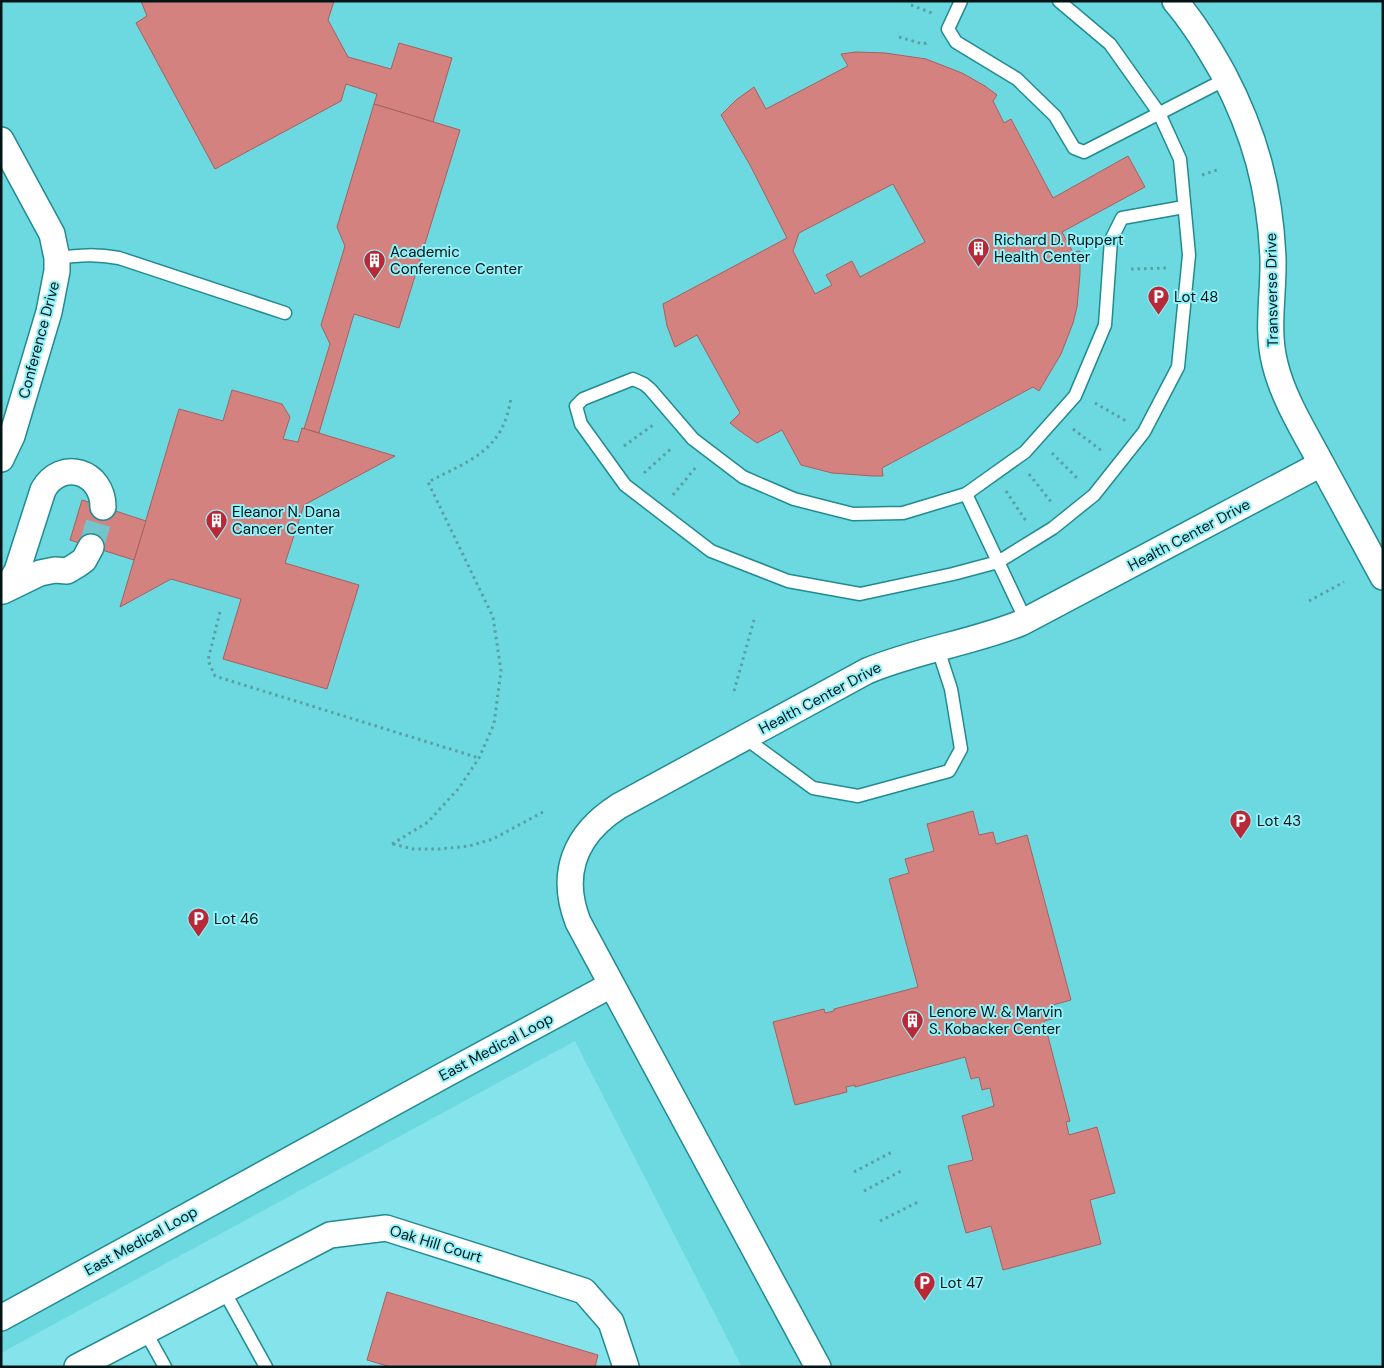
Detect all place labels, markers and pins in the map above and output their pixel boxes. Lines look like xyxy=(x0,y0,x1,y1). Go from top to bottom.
place label: Richard D. Ruppert Health Center xyxy=(994,230,1124,267)
building icon: Richard D. Ruppert Health Center xyxy=(966,237,990,268)
place label: Academic Conference Center xyxy=(390,242,523,279)
building icon: Academic Conference Center xyxy=(362,249,386,280)
parking icon: Lot 48 xyxy=(1146,285,1170,316)
place label: Lot 48 xyxy=(1174,287,1218,307)
place label: Eleanor N. Dana Cancer Center xyxy=(232,502,340,539)
building icon: Eleanor N. Dana Cancer Center xyxy=(204,509,228,540)
parking icon: Lot 43 xyxy=(1229,809,1253,840)
place label: Lot 43 xyxy=(1257,811,1301,831)
parking icon: Lot 46 xyxy=(186,907,210,938)
place label: Lot 46 xyxy=(214,909,259,929)
place label: Lenore W. & Marvin S. Kobacker Center xyxy=(929,1002,1062,1039)
building icon: Lenore W. & Marvin S. Kobacker Center xyxy=(901,1009,925,1040)
parking icon: Lot 47 xyxy=(912,1271,936,1302)
place label: Lot 47 xyxy=(940,1273,983,1293)

